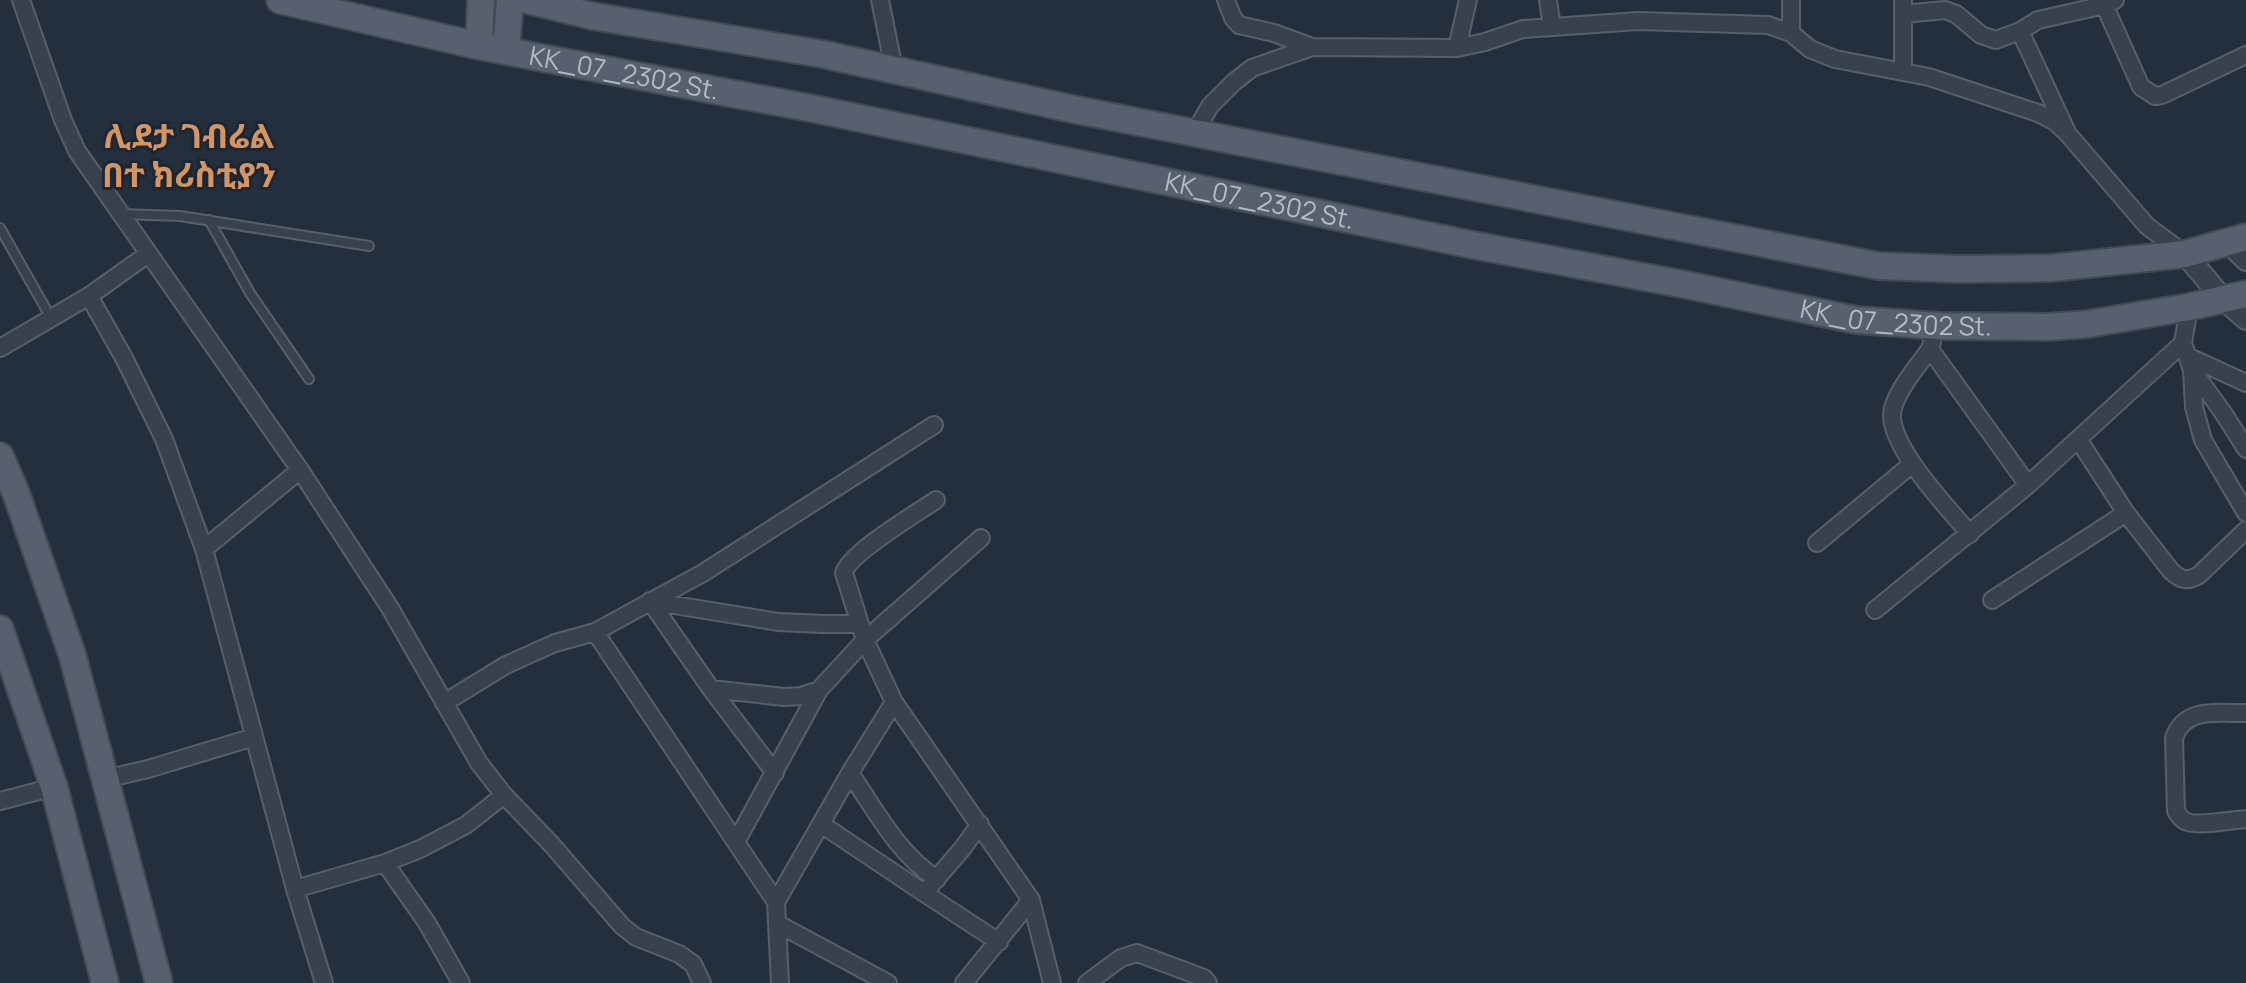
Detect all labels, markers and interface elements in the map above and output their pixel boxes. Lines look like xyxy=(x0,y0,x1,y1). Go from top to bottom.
street label: KK_07_2302 St. xyxy=(527,37,722,108)
district label: ሊደታ ገብሬል በተ ክሪስቲያን xyxy=(102,112,276,197)
street label: KK_07_2302 St. xyxy=(1162,163,1358,237)
street label: KK_07_2302 St. xyxy=(1797,290,1992,343)

